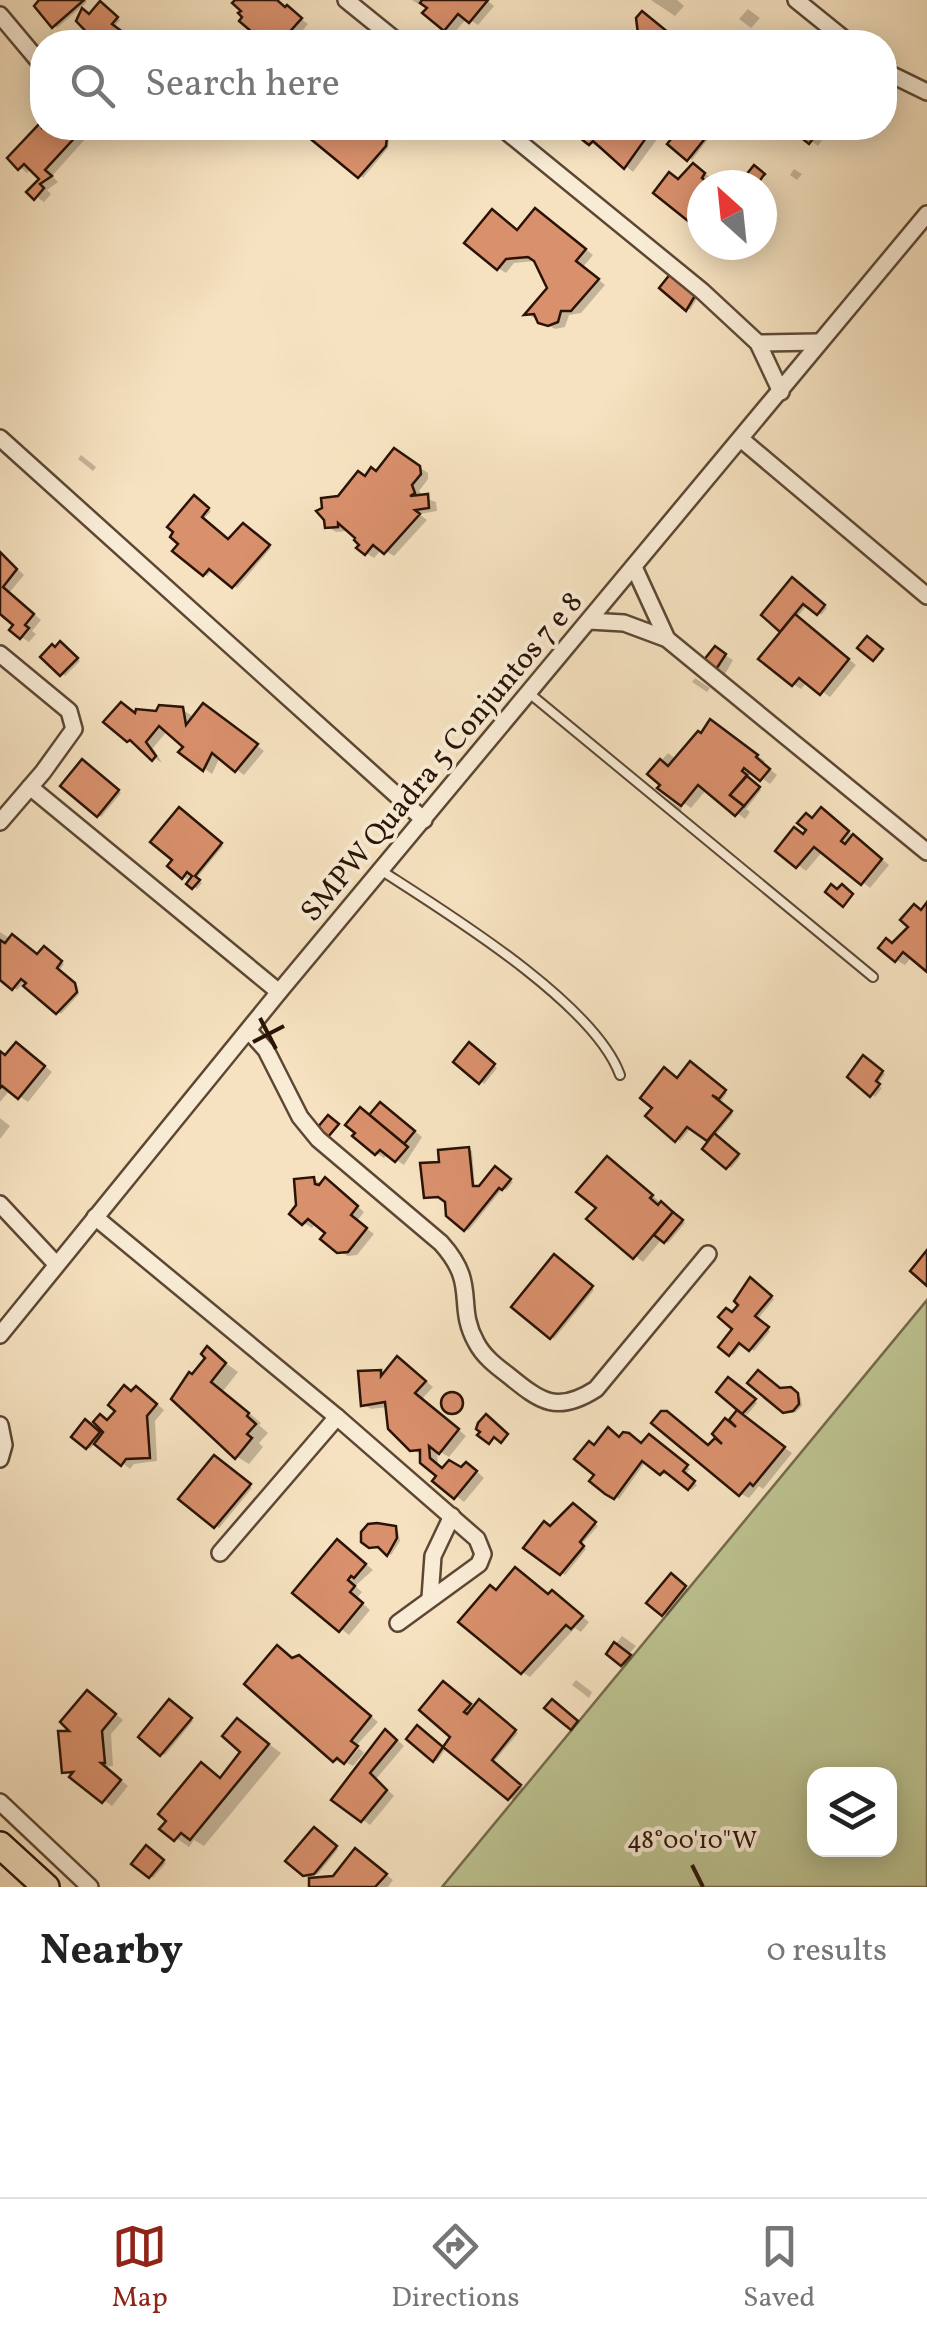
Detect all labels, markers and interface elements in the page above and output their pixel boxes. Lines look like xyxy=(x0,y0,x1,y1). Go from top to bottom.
search box xyxy=(30,30,897,140)
icon: search xyxy=(65,58,120,113)
text: Search here xyxy=(145,59,340,112)
north arrow xyxy=(687,170,777,260)
street label: SMPW Quadra 5 Conjuntos 7 e 8 xyxy=(292,583,593,931)
map controls xyxy=(807,1767,897,1857)
button: layers xyxy=(807,1767,897,1857)
text: 48°00'10"W xyxy=(627,1824,757,1859)
text: Nearby xyxy=(40,1923,183,1982)
text: 0 results xyxy=(767,1930,887,1974)
tab: Map xyxy=(112,2219,168,2318)
tab: Directions xyxy=(391,2219,520,2318)
tab: Saved xyxy=(743,2219,815,2318)

